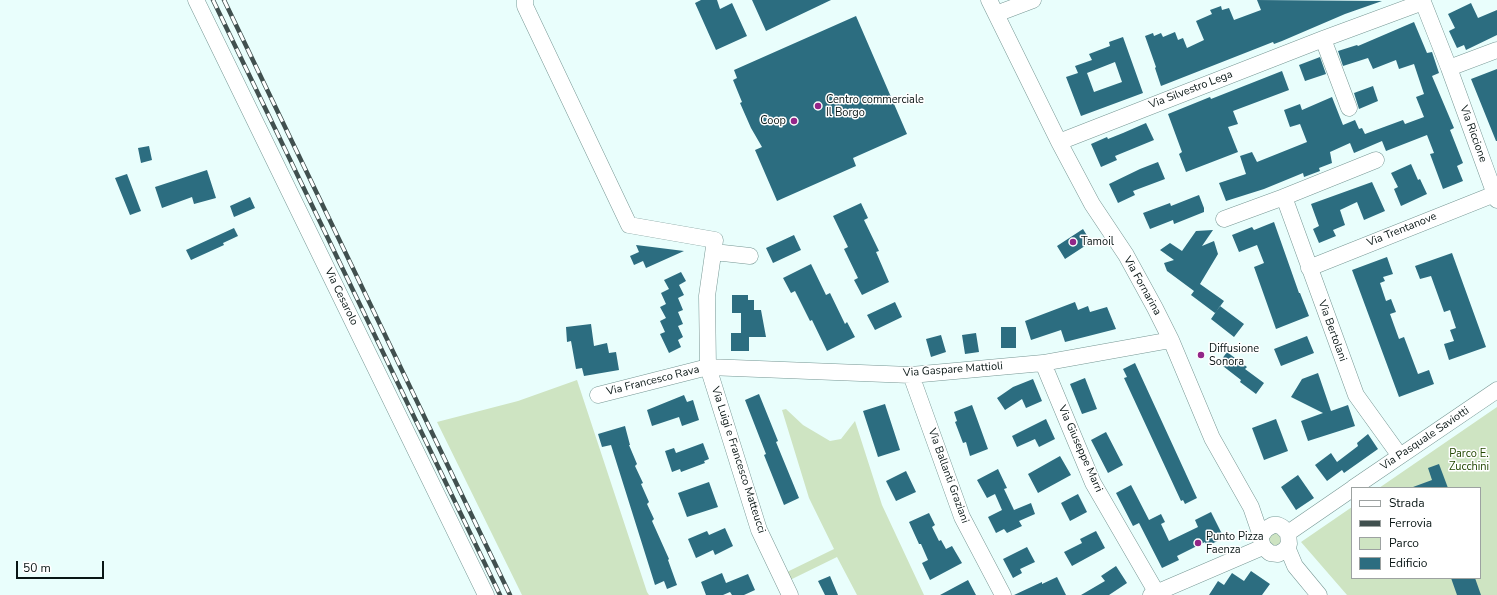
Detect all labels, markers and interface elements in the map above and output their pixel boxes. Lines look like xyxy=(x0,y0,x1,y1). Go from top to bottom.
street label: Via Silvestro Lega xyxy=(1147,68,1235,112)
place label: Centro commerciale Il Borgo xyxy=(826,93,924,119)
marker: Centro commerciale Il Borgo xyxy=(813,101,823,111)
street label: Via Riccione xyxy=(1457,104,1489,164)
place label: Coop xyxy=(760,114,786,128)
marker: Coop xyxy=(789,116,799,126)
street label: Via Trentanove xyxy=(1365,210,1439,250)
place label: Tamoil xyxy=(1081,235,1114,249)
marker: Tamoil xyxy=(1068,237,1078,247)
street label: Via Fornarina xyxy=(1120,254,1164,318)
street label: Via Cesarolo xyxy=(321,266,361,328)
street label: Via Bertolani xyxy=(1315,299,1349,363)
place label: Diffusione Sonora xyxy=(1209,342,1259,368)
marker: Diffusione Sonora xyxy=(1196,350,1206,360)
street label: Via Gaspare Mattioli xyxy=(903,360,1003,380)
street label: Via Francesco Rava xyxy=(605,363,701,399)
street label: Via Luigi e Francesco Matteucci xyxy=(708,385,768,535)
street label: Via Giuseppe Marri xyxy=(1055,403,1105,495)
street label: Via Pasquale Saviotti xyxy=(1378,404,1472,474)
street label: Via Ballanti Graziani xyxy=(925,427,971,525)
park label: Parco E. Zucchini xyxy=(1449,447,1489,473)
legend xyxy=(1351,487,1481,579)
text: Strada xyxy=(1389,495,1425,511)
text: Ferrovia xyxy=(1389,515,1432,531)
place label: Punto Pizza Faenza xyxy=(1206,530,1264,556)
text: Parco xyxy=(1389,535,1419,551)
marker: Punto Pizza Faenza xyxy=(1193,538,1203,548)
scale bar xyxy=(18,553,106,579)
text: Edificio xyxy=(1389,555,1427,571)
text: 50 m xyxy=(23,560,51,576)

